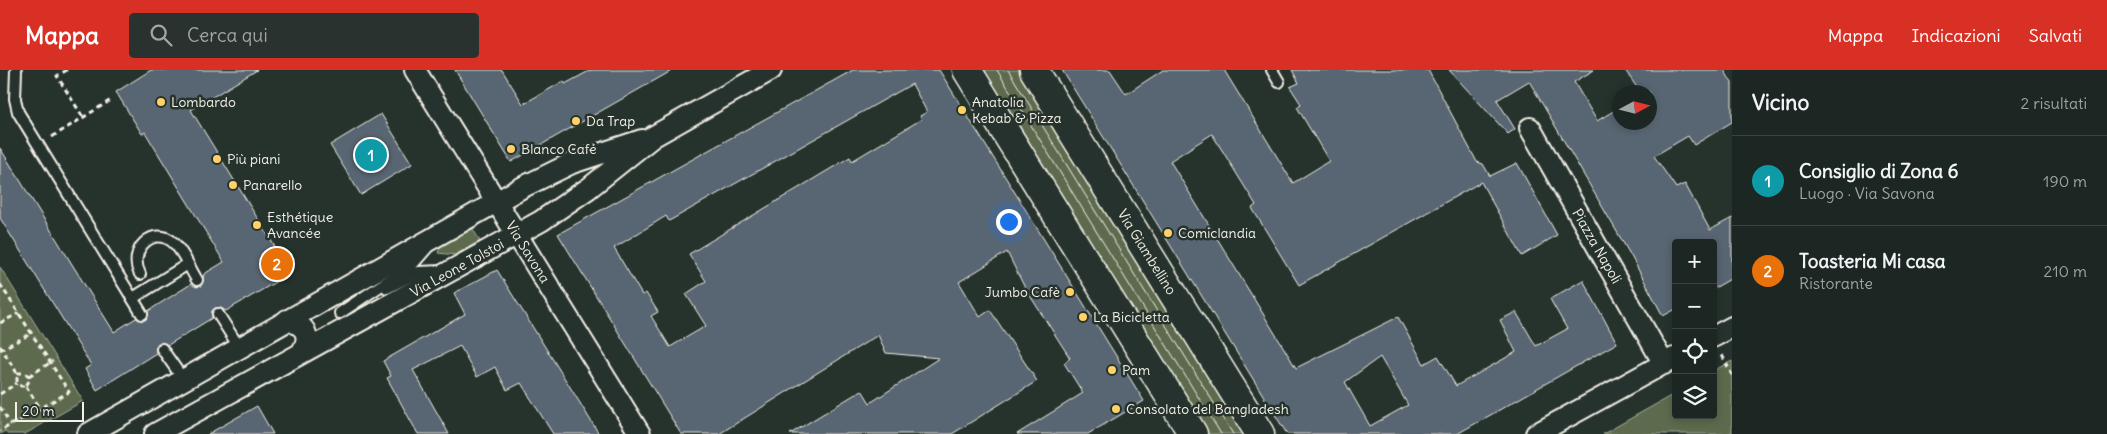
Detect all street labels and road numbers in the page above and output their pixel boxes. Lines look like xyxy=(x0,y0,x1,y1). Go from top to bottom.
street label: Piazza Napoli xyxy=(1568,205,1626,287)
street label: Via Giambellino xyxy=(1114,206,1181,298)
street label: Via Savona xyxy=(502,218,554,286)
street label: Via Leone Tolstoi xyxy=(407,235,507,301)

